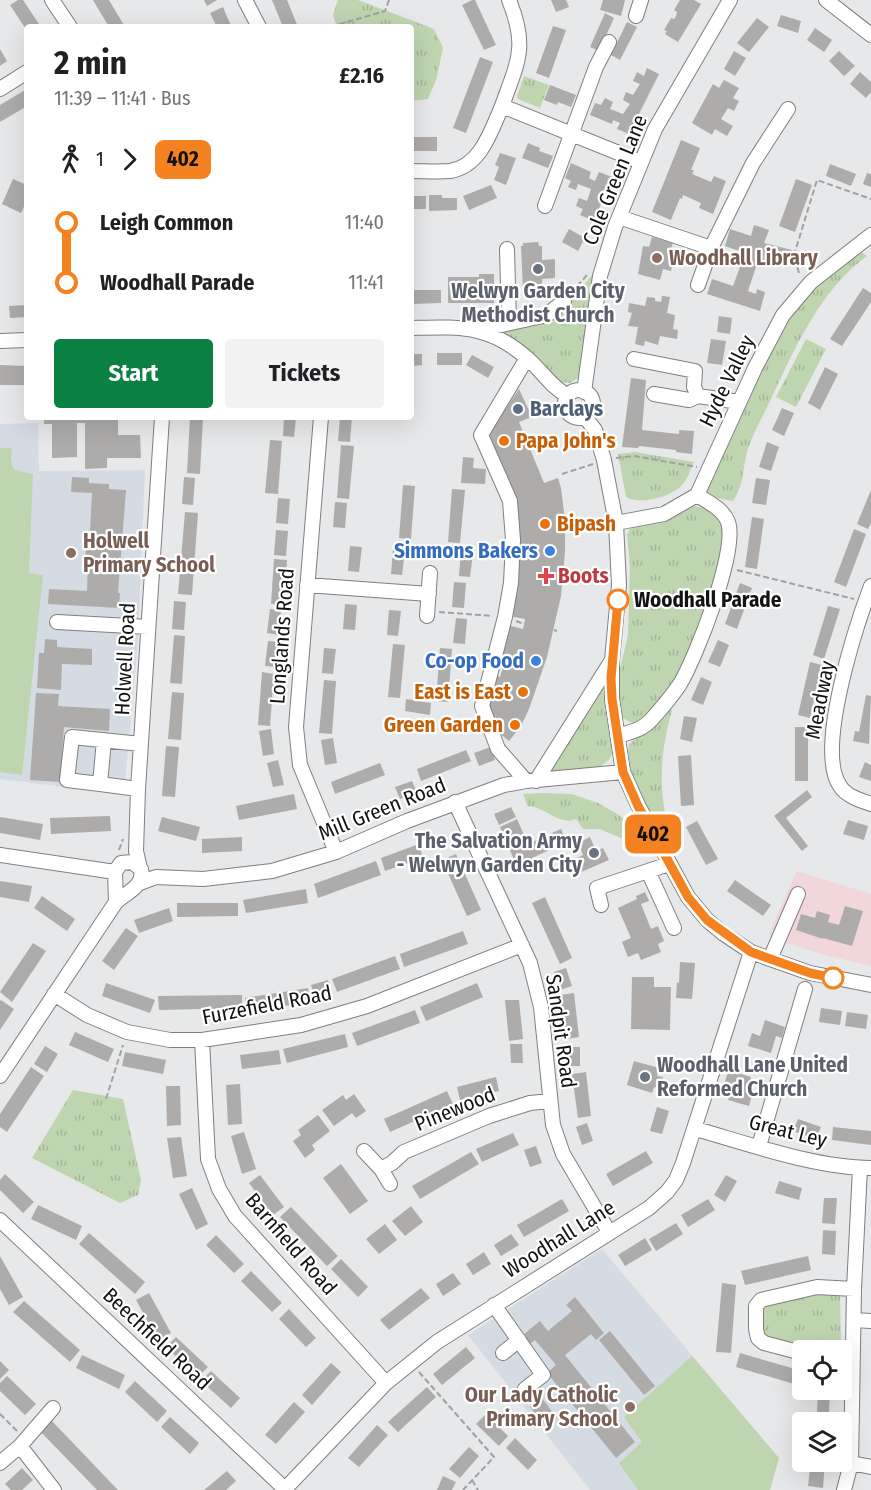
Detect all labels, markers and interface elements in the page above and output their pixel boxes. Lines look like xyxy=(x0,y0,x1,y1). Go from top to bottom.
text: 2 min xyxy=(54,43,127,83)
text: £2.16 xyxy=(339,62,384,89)
text: 11:39 – 11:41 · Bus xyxy=(54,86,191,110)
street label: Cole Green Lane xyxy=(577,111,653,249)
icon: walk xyxy=(54,143,87,176)
icon: forward xyxy=(113,143,146,176)
text: 402 xyxy=(167,146,199,172)
text: 1 xyxy=(96,147,104,171)
text: Leigh Common xyxy=(100,209,233,236)
text: 11:40 xyxy=(344,210,384,234)
place label: Woodhall Library xyxy=(669,245,819,271)
marker: Woodhall Library xyxy=(650,251,664,265)
marker: Welwyn Garden City Methodist Church xyxy=(531,262,545,276)
text: Woodhall Parade xyxy=(100,269,254,296)
text: 11:41 xyxy=(348,270,384,294)
place label: Welwyn Garden City Methodist Church xyxy=(451,278,626,328)
street label: Hyde Valley xyxy=(694,330,761,431)
button: Start xyxy=(54,339,213,408)
button: Tickets xyxy=(225,339,384,408)
place label: Barclays xyxy=(530,396,603,422)
marker: Barclays xyxy=(511,402,525,416)
place label: Papa John's xyxy=(516,428,616,454)
marker: Papa John's xyxy=(497,434,511,448)
place label: Bipash xyxy=(557,511,616,537)
marker: Bipash xyxy=(538,517,552,531)
place label: Holwell Primary School xyxy=(83,528,215,578)
place label: Simmons Bakers xyxy=(394,538,538,564)
marker: Simmons Bakers xyxy=(543,544,557,558)
marker: Holwell Primary School xyxy=(64,546,78,560)
place label: Boots xyxy=(558,563,609,589)
street label: Longlands Road xyxy=(264,567,300,705)
marker: Boots xyxy=(539,569,553,583)
place label: Woodhall Parade xyxy=(634,587,782,613)
marker: Woodhall Parade xyxy=(607,589,629,611)
street label: Holwell Road xyxy=(109,602,141,716)
place label: Co-op Food xyxy=(425,648,524,674)
marker: Co-op Food xyxy=(529,654,543,668)
street label: Meadway xyxy=(800,658,840,742)
place label: East is East xyxy=(414,679,512,705)
marker: East is East xyxy=(516,685,530,699)
place label: Green Garden xyxy=(384,712,503,738)
marker: Green Garden xyxy=(508,718,522,732)
street label: Mill Green Road xyxy=(314,772,450,846)
line badge: 402 xyxy=(618,814,688,854)
text: 402 xyxy=(637,821,669,847)
place label: The Salvation Army - Welwyn Garden City xyxy=(396,828,583,878)
marker: The Salvation Army - Welwyn Garden City xyxy=(587,846,601,860)
unlabelled marker xyxy=(822,967,844,989)
street label: Sandpit Road xyxy=(540,972,582,1090)
street label: Furzefield Road xyxy=(200,980,334,1030)
place label: Woodhall Lane United Reformed Church xyxy=(657,1052,848,1102)
marker: Woodhall Lane United Reformed Church xyxy=(638,1070,652,1084)
street label: Pinewood xyxy=(411,1081,499,1137)
street label: Great Ley xyxy=(746,1109,830,1153)
street label: Barnfield Road xyxy=(240,1188,342,1300)
street label: Woodhall Lane xyxy=(498,1194,620,1284)
street label: Beechfield Road xyxy=(97,1282,217,1396)
map controls xyxy=(792,1340,852,1472)
button: locate xyxy=(792,1340,852,1400)
place label: Our Lady Catholic Primary School xyxy=(465,1382,619,1432)
marker: Our Lady Catholic Primary School xyxy=(623,1400,637,1414)
button: layers xyxy=(792,1412,852,1472)

